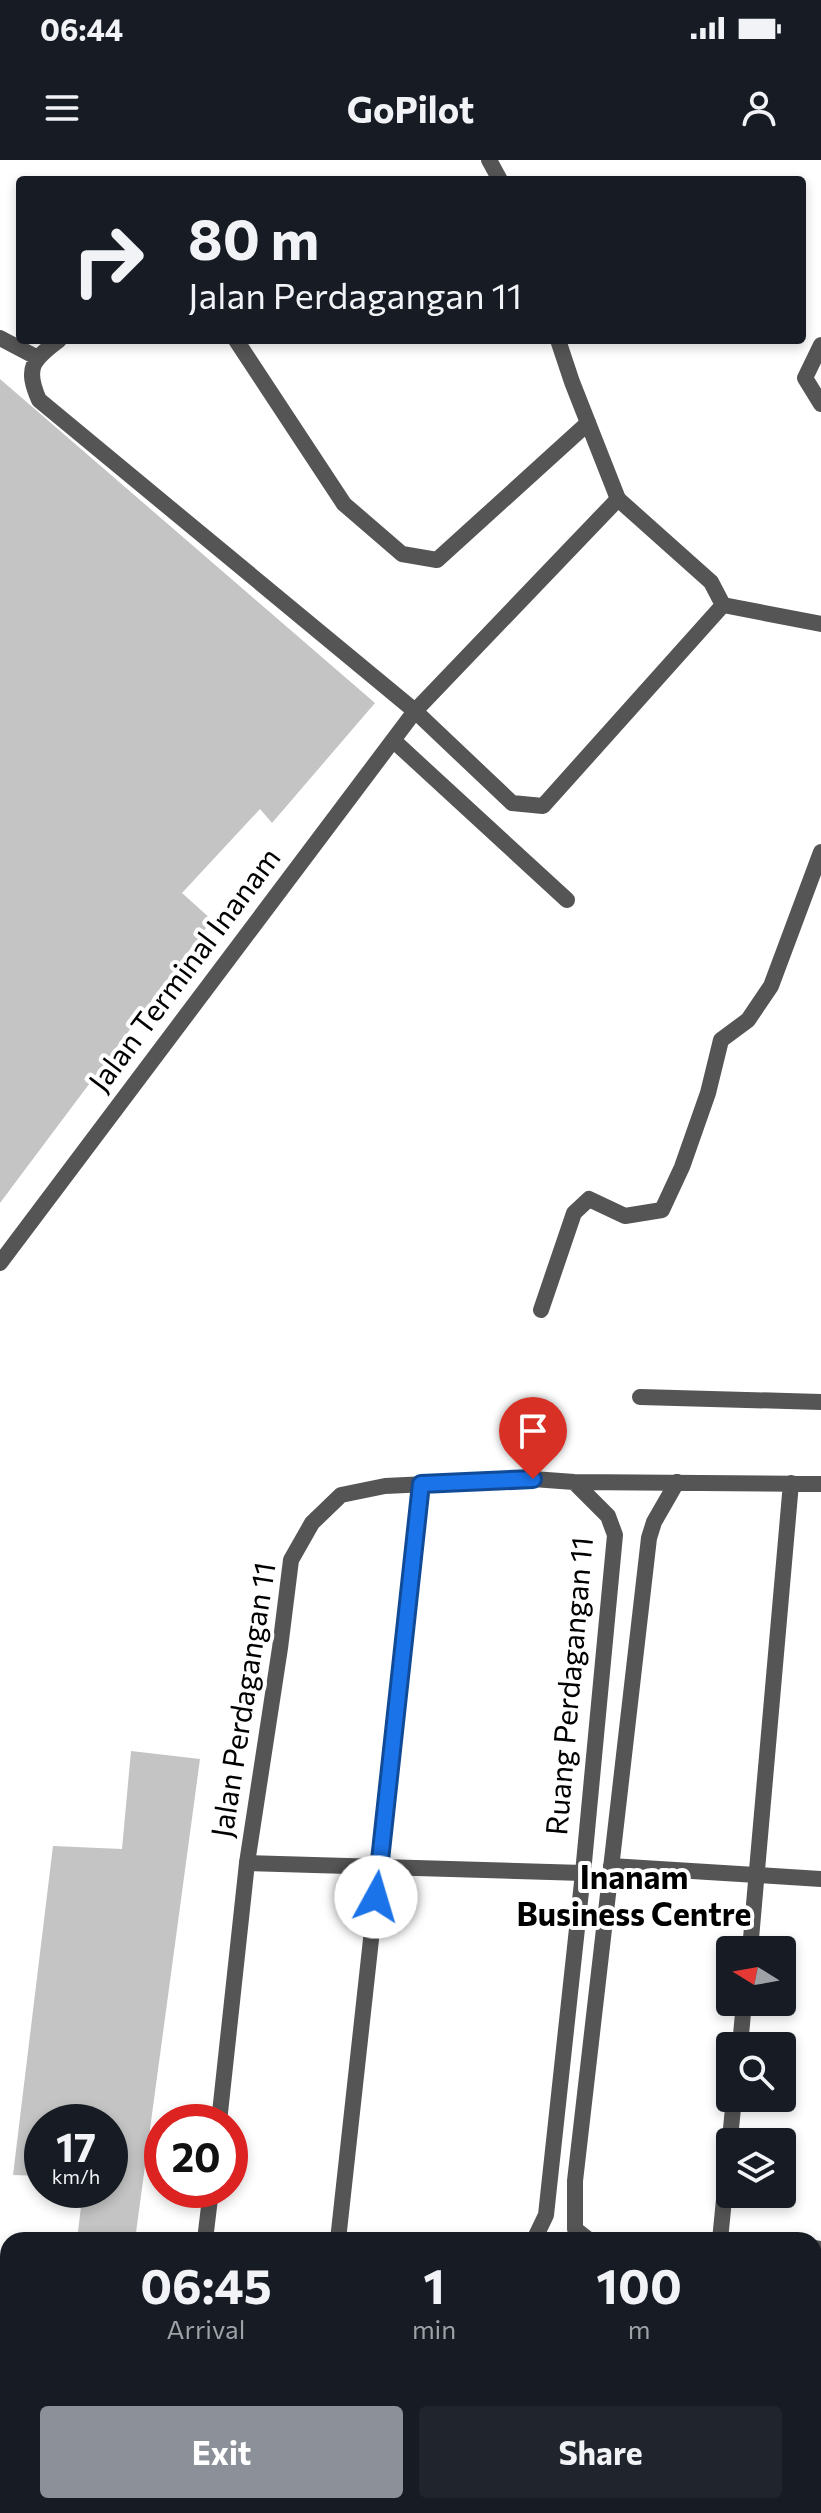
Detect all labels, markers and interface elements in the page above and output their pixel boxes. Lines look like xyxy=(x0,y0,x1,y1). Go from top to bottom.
text: 06:44 xyxy=(40,10,123,47)
icon: menu xyxy=(40,86,84,130)
text: GoPilot xyxy=(347,86,474,130)
icon: person xyxy=(737,86,781,130)
text: 80 m xyxy=(188,203,319,272)
icon: right xyxy=(56,208,160,312)
text: Jalan Perdagangan 11 xyxy=(188,272,522,316)
street label: Jalan Terminal Inanam xyxy=(79,839,287,1098)
pin xyxy=(499,1397,567,1479)
icon: arrive xyxy=(511,1409,555,1453)
street label: Ruang Perdagangan 11 xyxy=(536,1535,599,1837)
street label: Jalan Perdagangan 11 xyxy=(201,1559,282,1840)
position arrow xyxy=(334,1855,418,1939)
district label: Inanam Business Centre xyxy=(517,1856,751,1933)
north arrow xyxy=(716,1936,796,2016)
map controls xyxy=(716,1936,796,2208)
button: search xyxy=(716,2032,796,2112)
speed limit sign: 20 xyxy=(144,2104,248,2208)
text: 17 xyxy=(56,2121,96,2170)
button: layers xyxy=(716,2128,796,2208)
text: km/h xyxy=(52,2164,100,2188)
text: 06:45 xyxy=(140,2255,272,2314)
text: 1 xyxy=(423,2255,445,2314)
text: 100 xyxy=(596,2255,682,2314)
text: Arrival xyxy=(167,2313,245,2344)
text: min xyxy=(412,2313,456,2344)
text: m xyxy=(628,2313,650,2344)
button: Exit xyxy=(40,2406,403,2498)
button: Share xyxy=(419,2406,782,2498)

